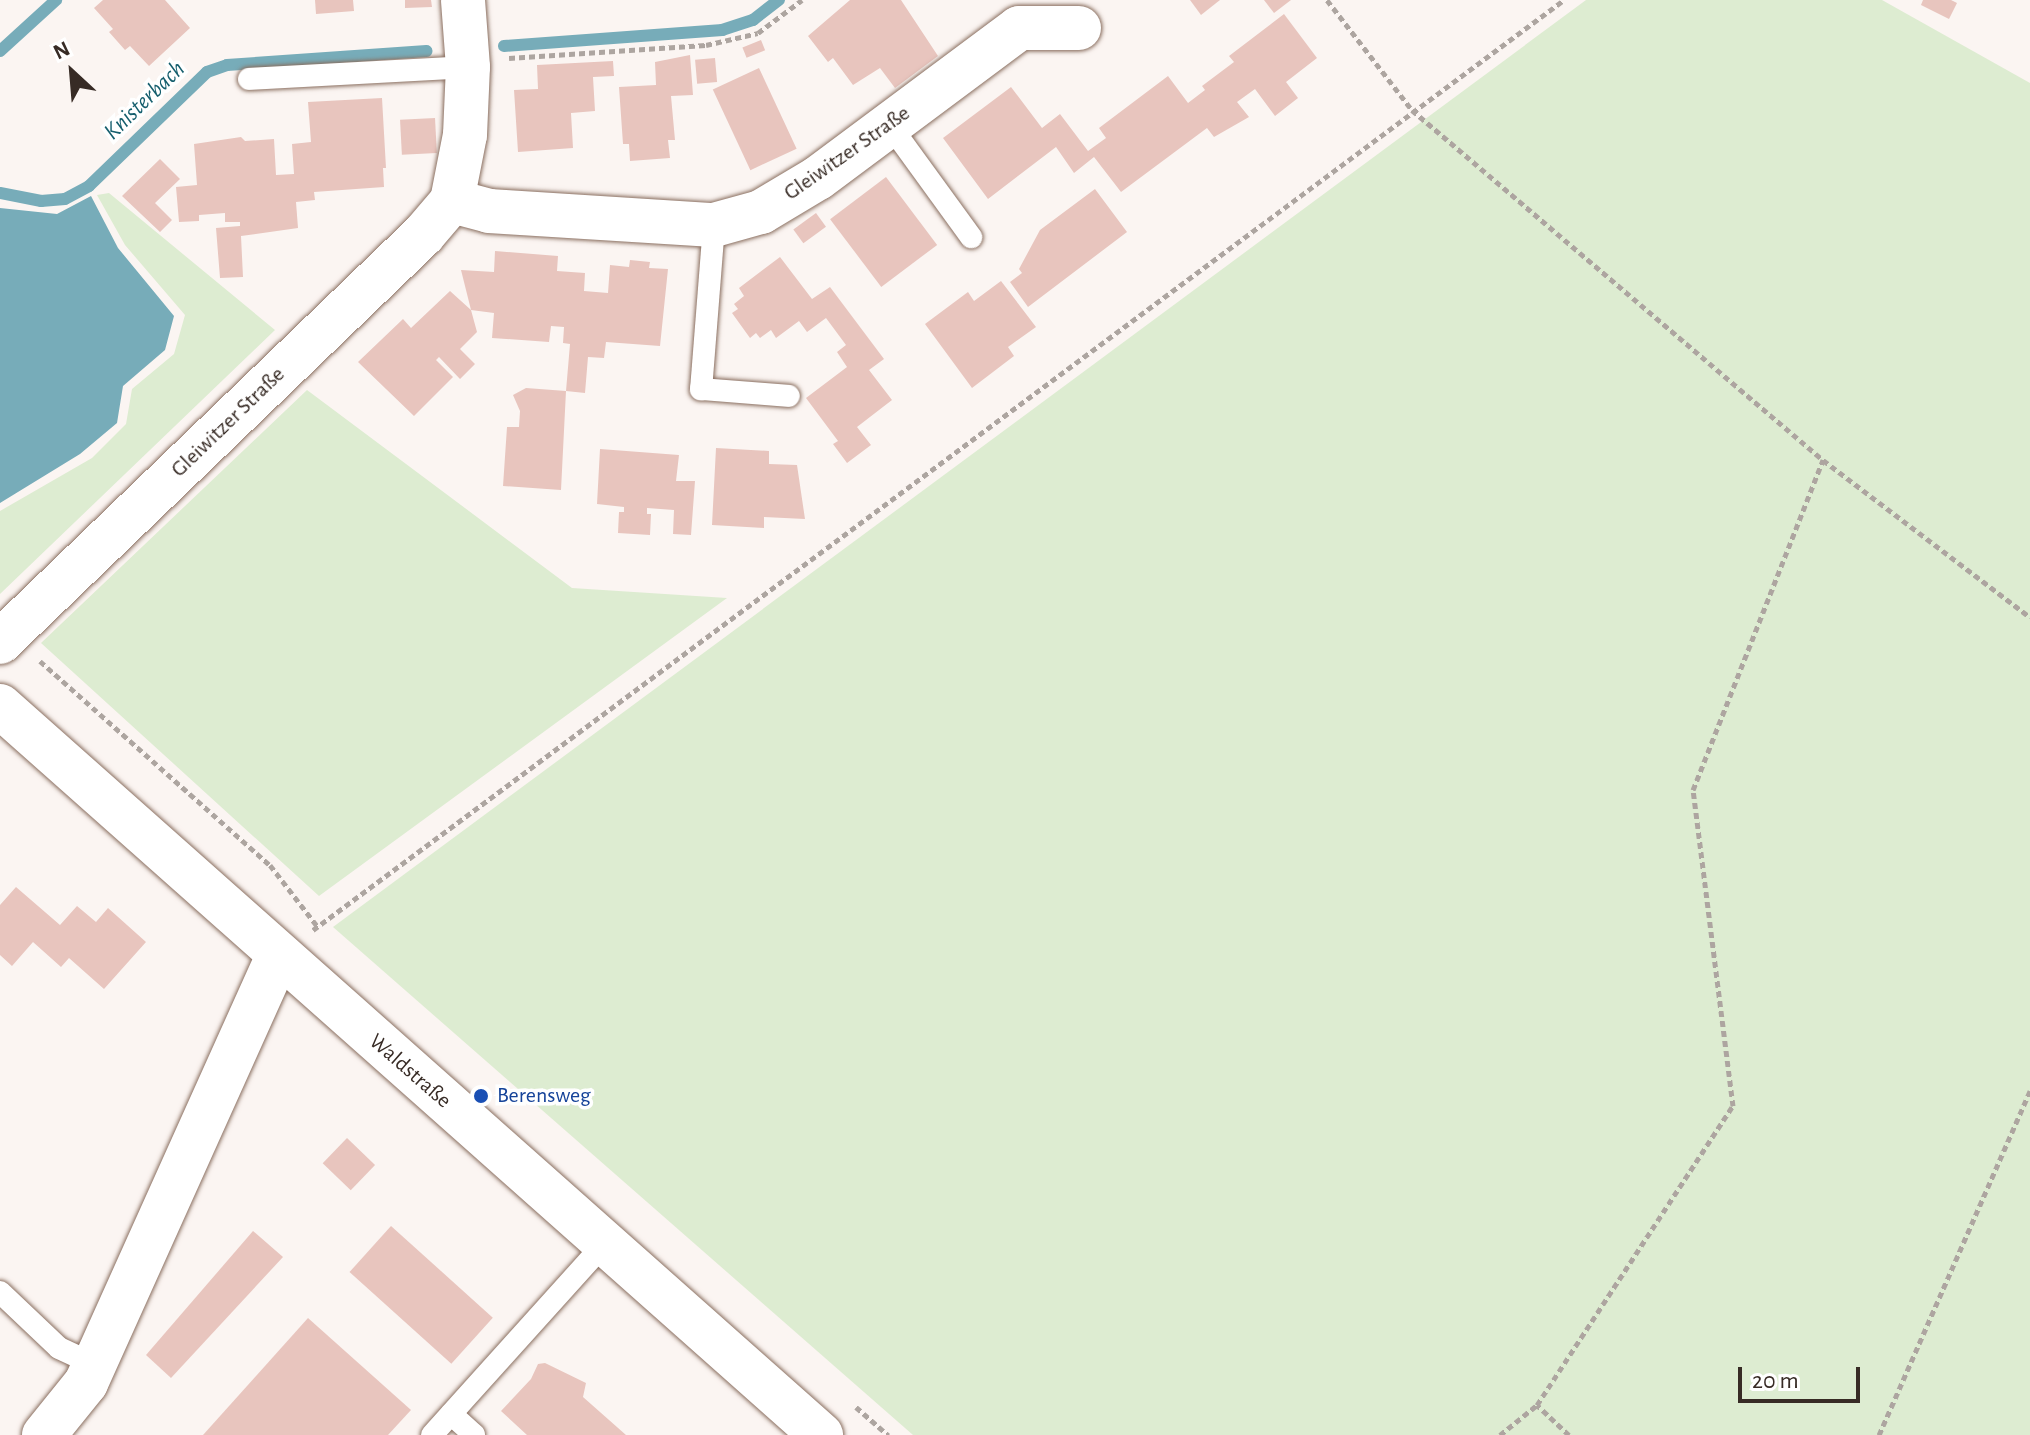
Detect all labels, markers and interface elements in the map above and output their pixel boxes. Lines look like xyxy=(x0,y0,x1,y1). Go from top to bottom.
north arrow xyxy=(32,32,112,112)
text: N xyxy=(50,37,73,64)
water label: Knisterbach xyxy=(98,55,192,147)
street label: Gleiwitzer Straße xyxy=(779,100,915,206)
street label: Gleiwitzer Straße xyxy=(166,361,290,483)
street label: Waldstraße xyxy=(364,1028,456,1114)
place label: Berensweg xyxy=(497,1083,591,1109)
marker: Berensweg xyxy=(472,1087,490,1105)
scale bar xyxy=(1742,1351,1864,1401)
text: 20 m xyxy=(1752,1369,1799,1393)

